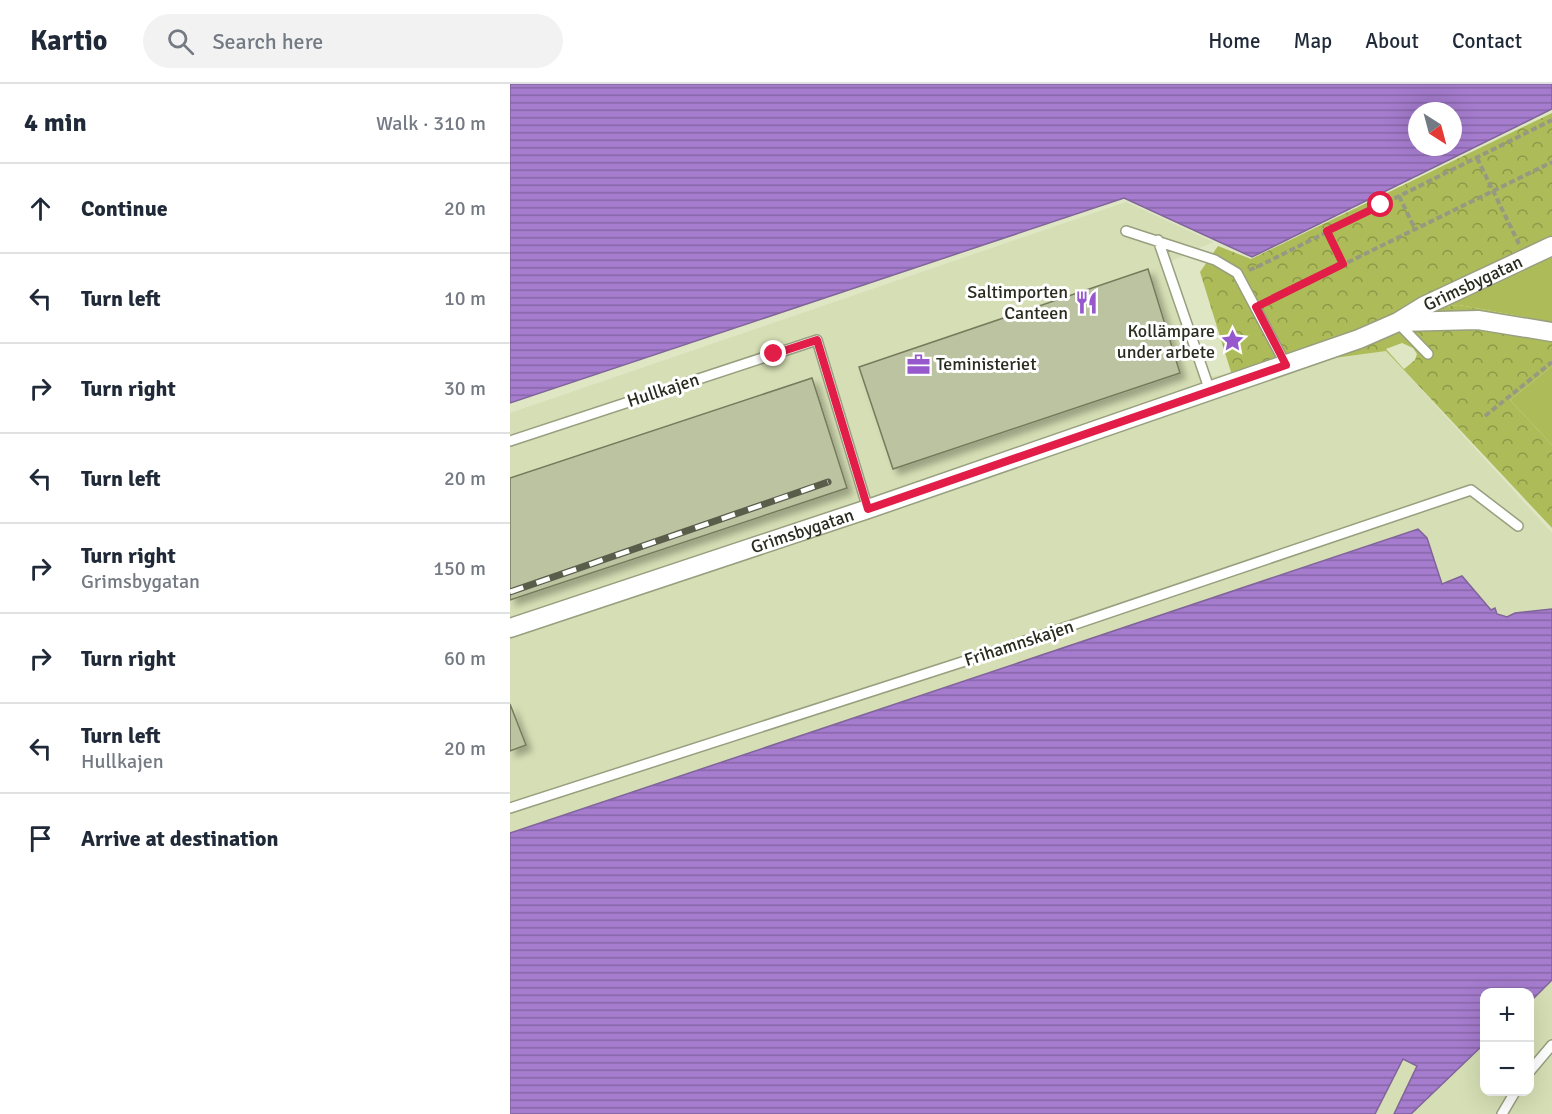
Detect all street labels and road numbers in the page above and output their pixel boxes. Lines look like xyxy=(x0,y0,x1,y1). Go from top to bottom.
street label: Grimsbygatan xyxy=(1420,250,1526,316)
street label: Hullkajen xyxy=(624,368,702,412)
street label: Grimsbygatan xyxy=(748,504,857,558)
street label: Frihamnskajen xyxy=(961,615,1077,671)

